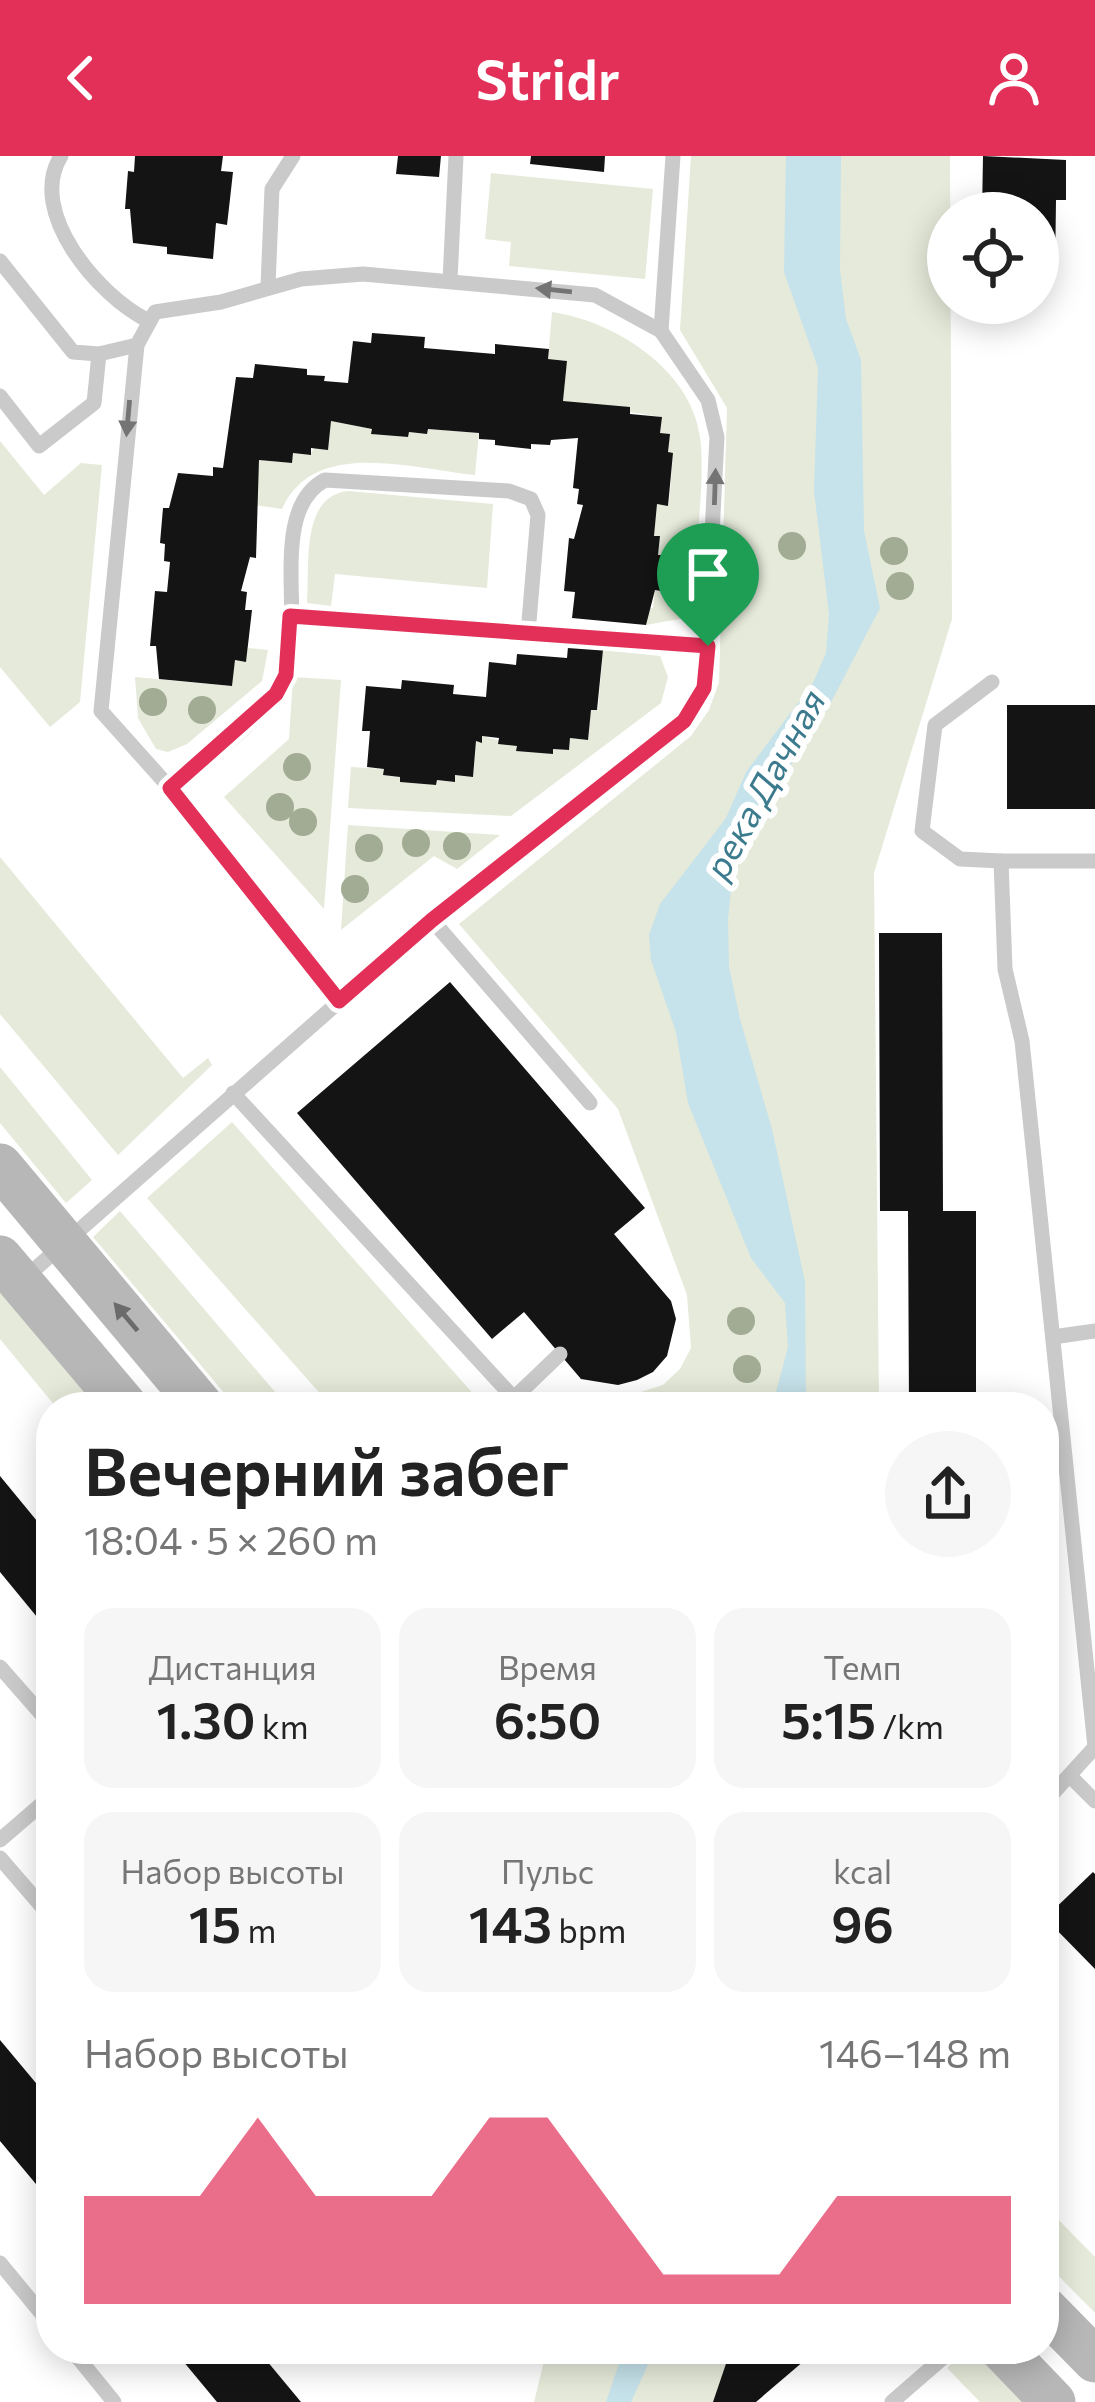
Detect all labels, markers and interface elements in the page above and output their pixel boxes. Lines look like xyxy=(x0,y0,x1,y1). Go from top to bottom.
icon: back xyxy=(48,45,114,111)
text: Stridr xyxy=(475,45,620,111)
icon: person xyxy=(981,45,1047,111)
map controls xyxy=(927,192,1059,324)
button: locate xyxy=(927,192,1059,324)
one-way arrow xyxy=(535,280,572,299)
one-way arrow xyxy=(118,400,137,437)
one-way arrow xyxy=(705,467,724,505)
pin xyxy=(657,523,759,646)
icon: arrive xyxy=(675,541,741,607)
water label: река Дачная xyxy=(693,681,833,886)
one-way arrow xyxy=(114,1302,140,1333)
text: Вечерний забег xyxy=(84,1429,569,1510)
button: share xyxy=(885,1431,1011,1557)
text: 18:04 · 5 × 260 m xyxy=(84,1515,378,1563)
text: Дистанция xyxy=(149,1646,317,1687)
text: Время xyxy=(498,1646,597,1687)
text: Темп xyxy=(823,1646,902,1687)
text: 1.30 xyxy=(157,1687,255,1750)
text: 6:50 xyxy=(494,1687,601,1750)
text: 5:15 xyxy=(781,1687,876,1750)
text: km xyxy=(255,1705,308,1746)
text: /km xyxy=(876,1705,944,1746)
text: Набор высоты xyxy=(121,1850,344,1891)
text: Пульс xyxy=(501,1850,594,1891)
text: kcal xyxy=(833,1850,892,1891)
text: 15 xyxy=(189,1891,241,1954)
text: 143 xyxy=(469,1891,552,1954)
text: 96 xyxy=(831,1891,894,1954)
text: m xyxy=(241,1909,276,1950)
text: bpm xyxy=(552,1909,626,1950)
text: Набор высоты xyxy=(84,2028,349,2076)
text: 146–148 m xyxy=(819,2028,1011,2076)

